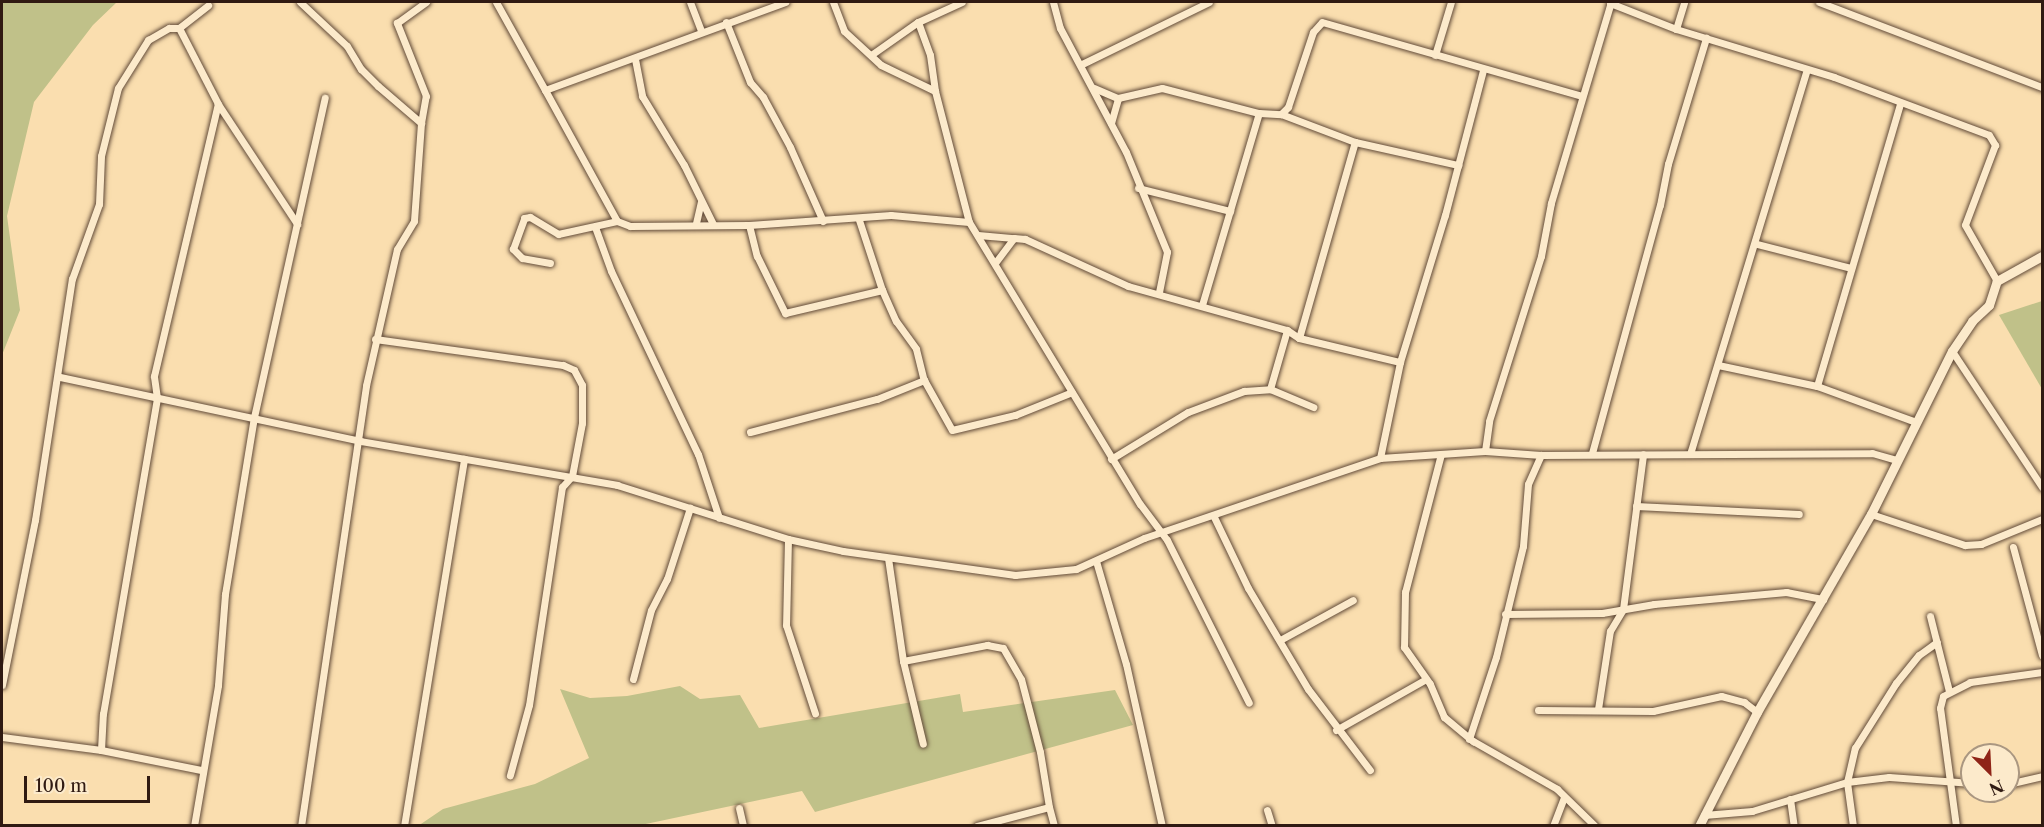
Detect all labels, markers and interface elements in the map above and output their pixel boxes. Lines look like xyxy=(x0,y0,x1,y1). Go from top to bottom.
north arrow xyxy=(1960,743,2020,803)
scale bar xyxy=(27,764,153,802)
text: 100 m xyxy=(35,775,87,797)
text: N xyxy=(1986,776,2007,800)

